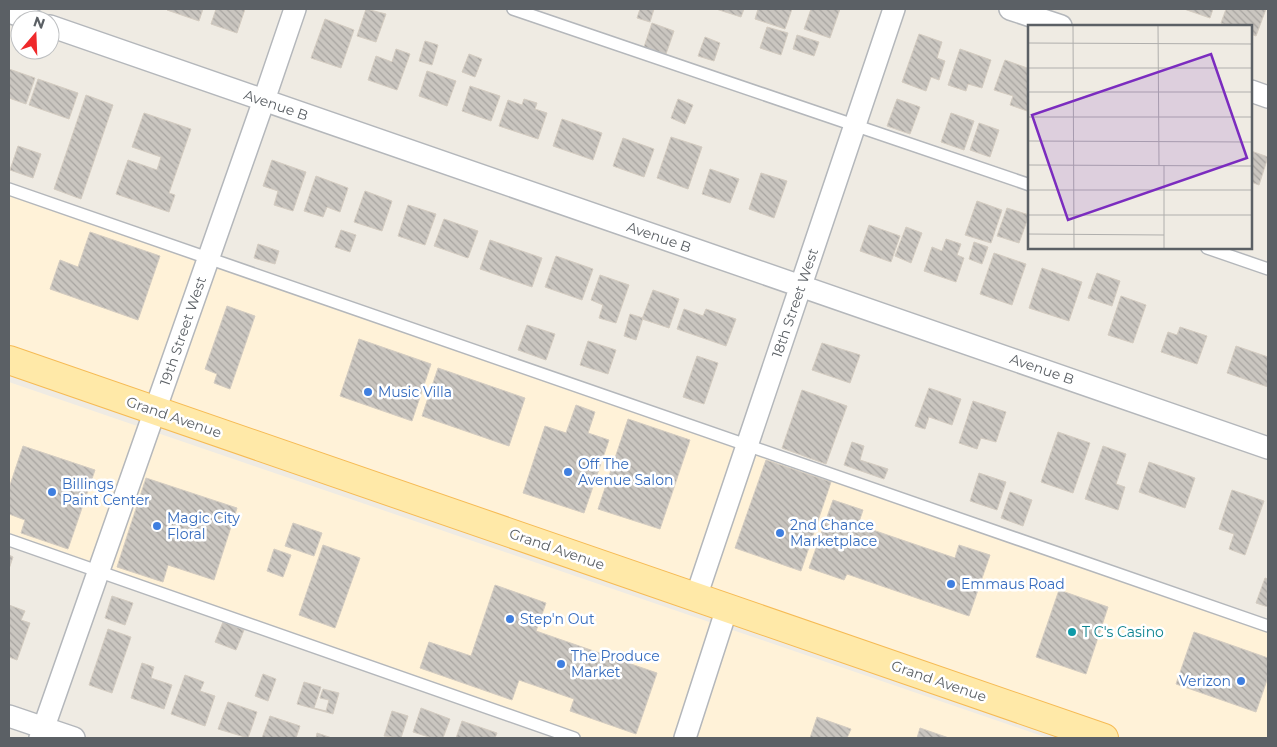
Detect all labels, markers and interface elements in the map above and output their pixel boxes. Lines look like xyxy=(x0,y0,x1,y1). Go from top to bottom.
north arrow xyxy=(10,10,60,60)
text: N xyxy=(31,12,48,33)
inset map xyxy=(1028,25,1252,249)
street label: Avenue B xyxy=(241,86,311,124)
street label: Avenue B xyxy=(624,218,694,256)
street label: 18th Street West xyxy=(768,246,822,360)
street label: 19th Street West xyxy=(156,274,210,388)
street label: Avenue B xyxy=(1007,350,1077,388)
place label: Music Villa xyxy=(378,383,452,401)
marker: Music Villa xyxy=(362,386,374,398)
street label: Grand Avenue xyxy=(124,392,224,442)
place label: Off The Avenue Salon xyxy=(578,455,673,489)
marker: Off The Avenue Salon xyxy=(562,466,574,478)
place label: Billings Paint Center xyxy=(62,475,150,509)
marker: Billings Paint Center xyxy=(46,486,58,498)
place label: Magic City Floral xyxy=(167,509,240,543)
place label: 2nd Chance Marketplace xyxy=(790,516,877,550)
marker: Magic City Floral xyxy=(151,520,163,532)
street label: Grand Avenue xyxy=(507,524,607,574)
marker: 2nd Chance Marketplace xyxy=(774,527,786,539)
place label: Emmaus Road xyxy=(961,575,1065,593)
marker: Emmaus Road xyxy=(945,578,957,590)
place label: Step'n Out xyxy=(520,610,595,628)
marker: Step'n Out xyxy=(504,613,516,625)
place label: T C's Casino xyxy=(1082,623,1164,641)
marker: T C's Casino xyxy=(1066,626,1078,638)
place label: The Produce Market xyxy=(571,647,660,681)
street label: Grand Avenue xyxy=(889,656,989,706)
marker: The Produce Market xyxy=(555,658,567,670)
place label: Verizon xyxy=(1179,672,1231,690)
marker: Verizon xyxy=(1235,675,1247,687)

